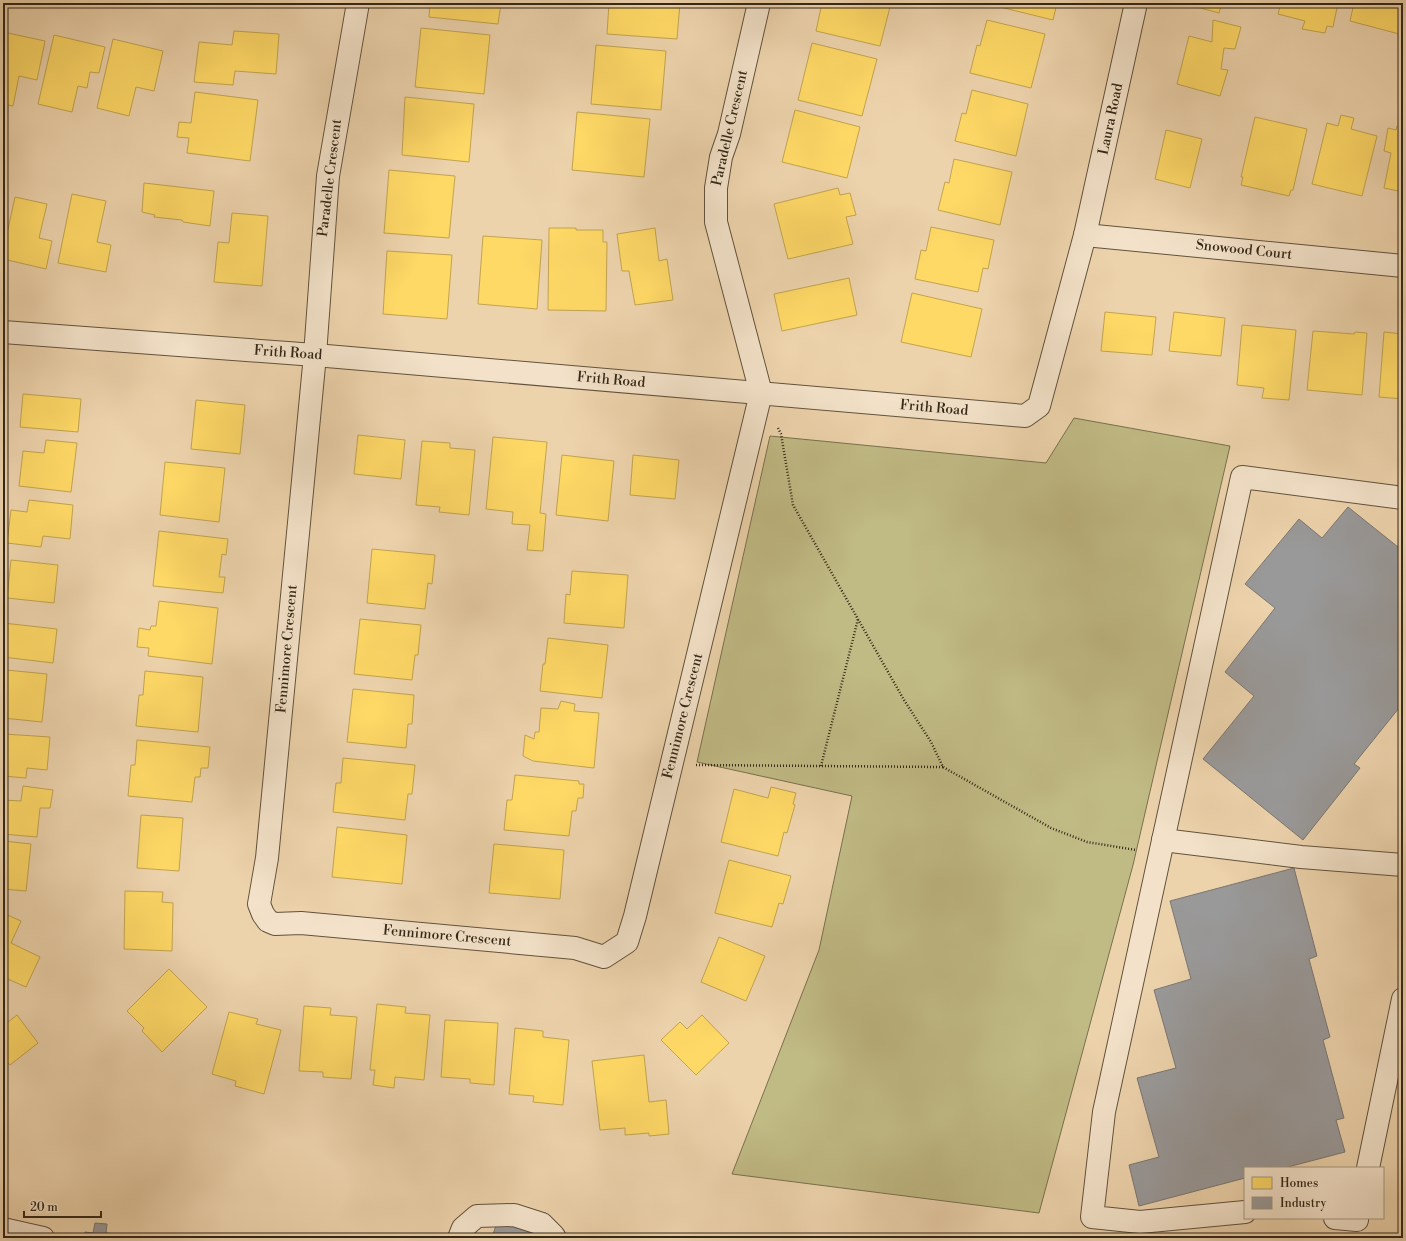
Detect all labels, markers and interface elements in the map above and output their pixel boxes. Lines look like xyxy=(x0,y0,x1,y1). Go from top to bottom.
street label: Paradelle Crescent xyxy=(708,68,752,188)
street label: Laura Road xyxy=(1095,82,1127,156)
street label: Paradelle Crescent xyxy=(314,118,346,238)
street label: Snowood Court xyxy=(1195,236,1293,264)
street label: Frith Road xyxy=(253,342,323,364)
street label: Frith Road xyxy=(576,368,646,392)
street label: Frith Road xyxy=(899,396,969,420)
street label: Fennimore Crescent xyxy=(272,584,302,714)
street label: Fennimore Crescent xyxy=(659,651,707,781)
street label: Fennimore Crescent xyxy=(382,921,512,951)
legend xyxy=(1244,1167,1384,1219)
text: Homes xyxy=(1280,1176,1318,1191)
scale bar xyxy=(24,1193,101,1219)
text: Industry xyxy=(1280,1196,1327,1211)
text: 20 m xyxy=(30,1200,58,1215)

